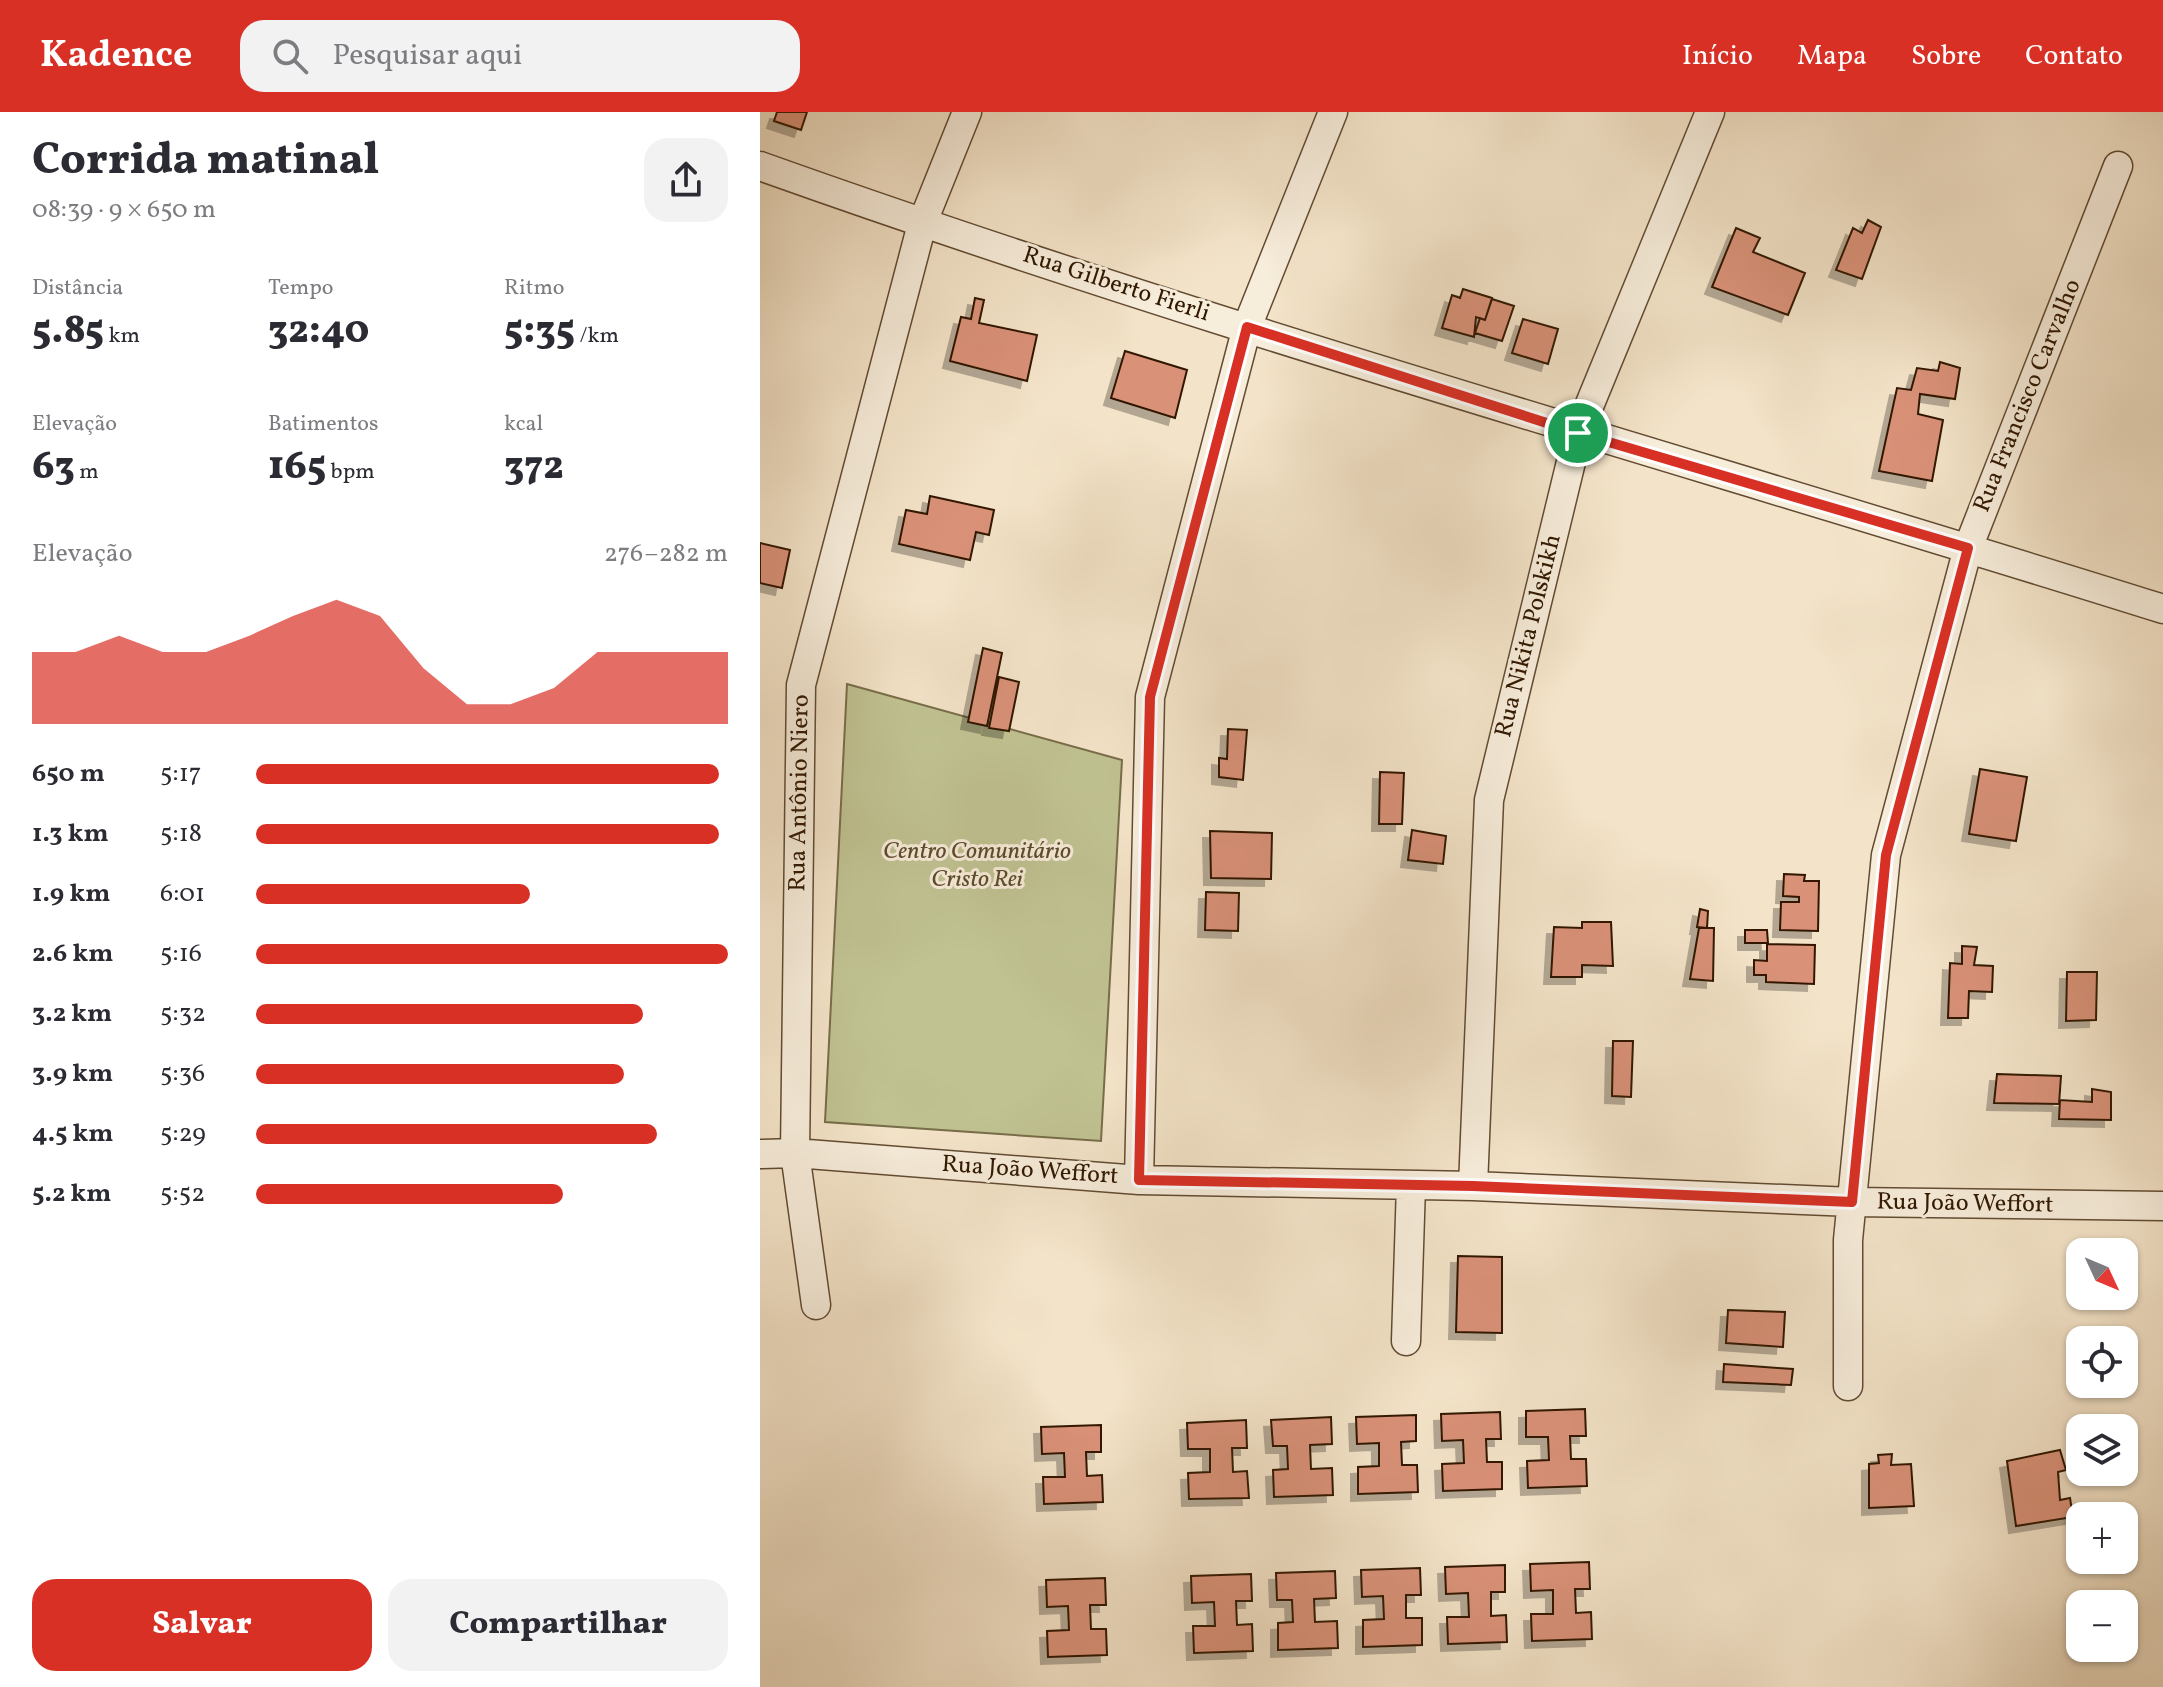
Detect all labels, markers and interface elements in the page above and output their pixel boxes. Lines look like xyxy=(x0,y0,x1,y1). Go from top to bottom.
search box xyxy=(240,20,800,92)
text: Kadence xyxy=(40,30,192,83)
icon: search xyxy=(268,34,312,78)
text: Pesquisar aqui xyxy=(332,35,522,77)
text: Início xyxy=(1682,37,1753,76)
text: Mapa xyxy=(1797,37,1867,76)
text: Sobre xyxy=(1911,37,1981,76)
text: Contato xyxy=(2025,37,2123,76)
text: Corrida matinal xyxy=(32,131,379,192)
button: share xyxy=(644,138,728,222)
text: 08:39 · 9 × 650 m xyxy=(32,192,216,228)
street label: Rua Gilberto Fierli xyxy=(1018,239,1214,331)
text: Distância xyxy=(32,273,123,304)
text: Tempo xyxy=(268,273,334,304)
text: Ritmo xyxy=(504,273,565,304)
street label: Rua Francisco Carvalho xyxy=(1966,274,2090,518)
text: 5.85 xyxy=(32,304,104,360)
text: 32:40 xyxy=(268,304,369,360)
text: 5:35 xyxy=(504,304,575,360)
text: km xyxy=(104,321,140,352)
text: /km xyxy=(575,321,619,352)
pin xyxy=(1544,399,1612,467)
text: Elevação xyxy=(32,409,117,440)
text: Batimentos xyxy=(268,409,378,440)
text: kcal xyxy=(504,409,543,440)
icon: arrive xyxy=(1556,411,1600,455)
text: 63 xyxy=(32,440,75,496)
text: 165 xyxy=(268,440,326,496)
text: 372 xyxy=(504,440,564,496)
text: m xyxy=(75,457,99,488)
text: bpm xyxy=(326,457,375,488)
street label: Rua Nikita Polskikh xyxy=(1487,531,1571,741)
text: Elevação xyxy=(32,536,133,572)
text: 276–282 m xyxy=(604,536,728,572)
street label: Rua Antônio Niero xyxy=(781,694,819,892)
text: 650 m xyxy=(32,756,105,792)
text: 5:17 xyxy=(160,756,201,792)
text: 1.3 km xyxy=(32,816,109,852)
text: 5:18 xyxy=(160,816,202,852)
park label: Centro Comunitário Cristo Rei xyxy=(883,835,1071,897)
text: 1.9 km xyxy=(32,876,110,912)
text: 6:01 xyxy=(160,876,205,912)
text: 2.6 km xyxy=(32,936,113,972)
text: 5:16 xyxy=(160,936,202,972)
text: 3.2 km xyxy=(32,996,112,1032)
text: 5:32 xyxy=(160,996,206,1032)
text: 3.9 km xyxy=(32,1056,113,1092)
text: 5:36 xyxy=(160,1056,205,1092)
text: 4.5 km xyxy=(32,1116,114,1152)
text: 5:29 xyxy=(160,1116,206,1152)
street label: Rua João Weffort xyxy=(941,1148,1119,1194)
text: 5.2 km xyxy=(32,1176,112,1212)
text: 5:52 xyxy=(160,1176,205,1212)
street label: Rua João Weffort xyxy=(1876,1185,2054,1223)
north arrow xyxy=(2066,1238,2138,1310)
map controls xyxy=(2066,1238,2138,1662)
button: locate xyxy=(2066,1326,2138,1398)
button: layers xyxy=(2066,1414,2138,1486)
button: + xyxy=(2066,1502,2138,1574)
button: Salvar xyxy=(32,1579,372,1671)
button: Compartilhar xyxy=(388,1579,728,1671)
button: − xyxy=(2066,1590,2138,1662)

